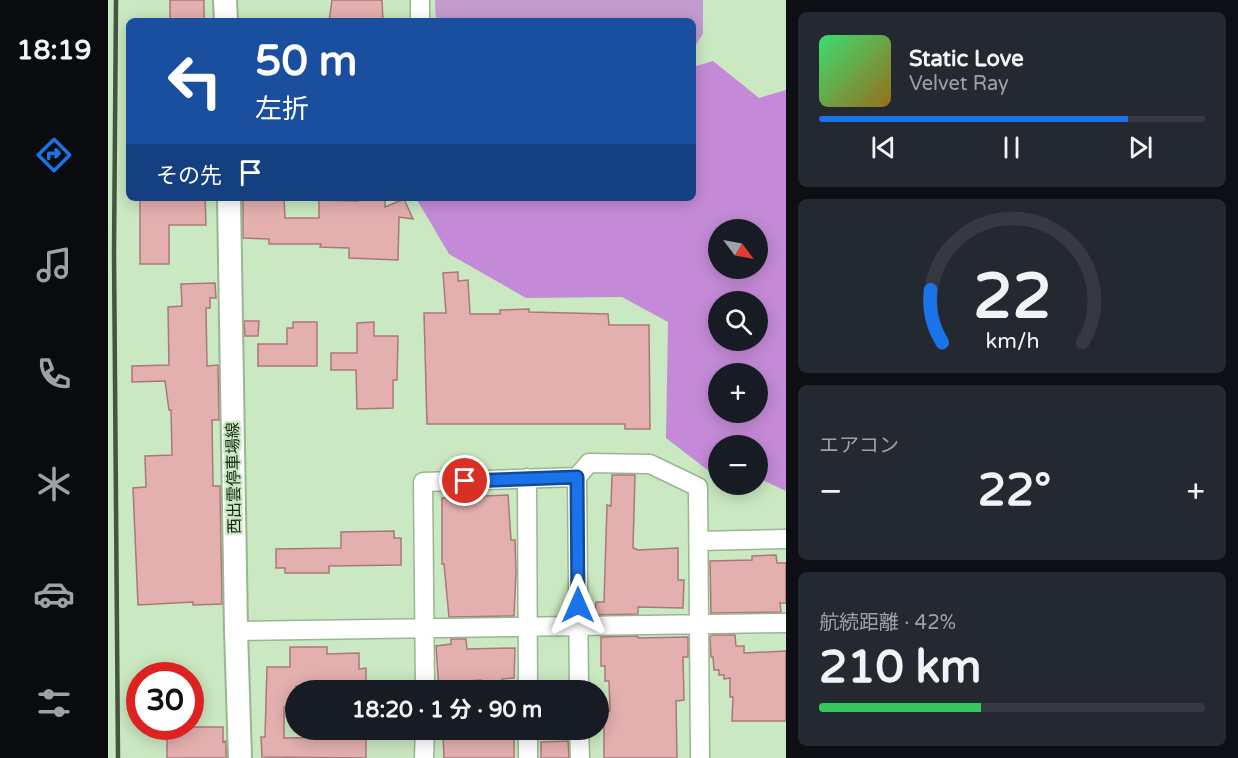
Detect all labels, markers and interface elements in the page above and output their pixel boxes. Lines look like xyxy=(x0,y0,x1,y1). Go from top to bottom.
text: 18:19 xyxy=(17,34,91,67)
text: 50 m xyxy=(255,36,357,87)
icon: left xyxy=(156,42,234,120)
text: Static Love xyxy=(909,46,1024,72)
text: Velvet Ray xyxy=(909,72,1009,96)
text: 左折 xyxy=(255,93,309,126)
icon: previous xyxy=(867,131,900,164)
icon: pause xyxy=(995,131,1028,164)
icon: next xyxy=(1124,131,1157,164)
icon: directions xyxy=(33,134,75,176)
icon: arrive xyxy=(234,156,267,189)
text: その先 xyxy=(156,163,222,189)
north arrow xyxy=(708,219,768,279)
map controls xyxy=(708,219,768,495)
icon: music xyxy=(33,244,75,286)
text: 22 xyxy=(973,260,1051,335)
button: search xyxy=(708,291,768,351)
text: km/h xyxy=(985,328,1039,354)
icon: phone xyxy=(33,353,75,395)
button: + xyxy=(708,363,768,423)
street label: 西出雲停車場線 xyxy=(223,422,245,534)
text: エアコン xyxy=(819,434,899,458)
button: − xyxy=(708,435,768,495)
pin xyxy=(439,455,490,506)
icon: climate xyxy=(33,463,75,505)
icon: arrive xyxy=(448,464,481,497)
text: 22° xyxy=(978,464,1051,518)
text: − xyxy=(819,472,843,511)
text: + xyxy=(1186,472,1205,511)
icon: car xyxy=(33,573,75,615)
position arrow xyxy=(546,573,610,637)
text: 航続距離 · 42% xyxy=(819,611,956,635)
text: 210 km xyxy=(819,641,981,695)
speed limit sign: 30 xyxy=(126,662,204,740)
icon: filters xyxy=(33,682,75,724)
text: 18:20 · 1 分 · 90 m xyxy=(352,697,542,723)

